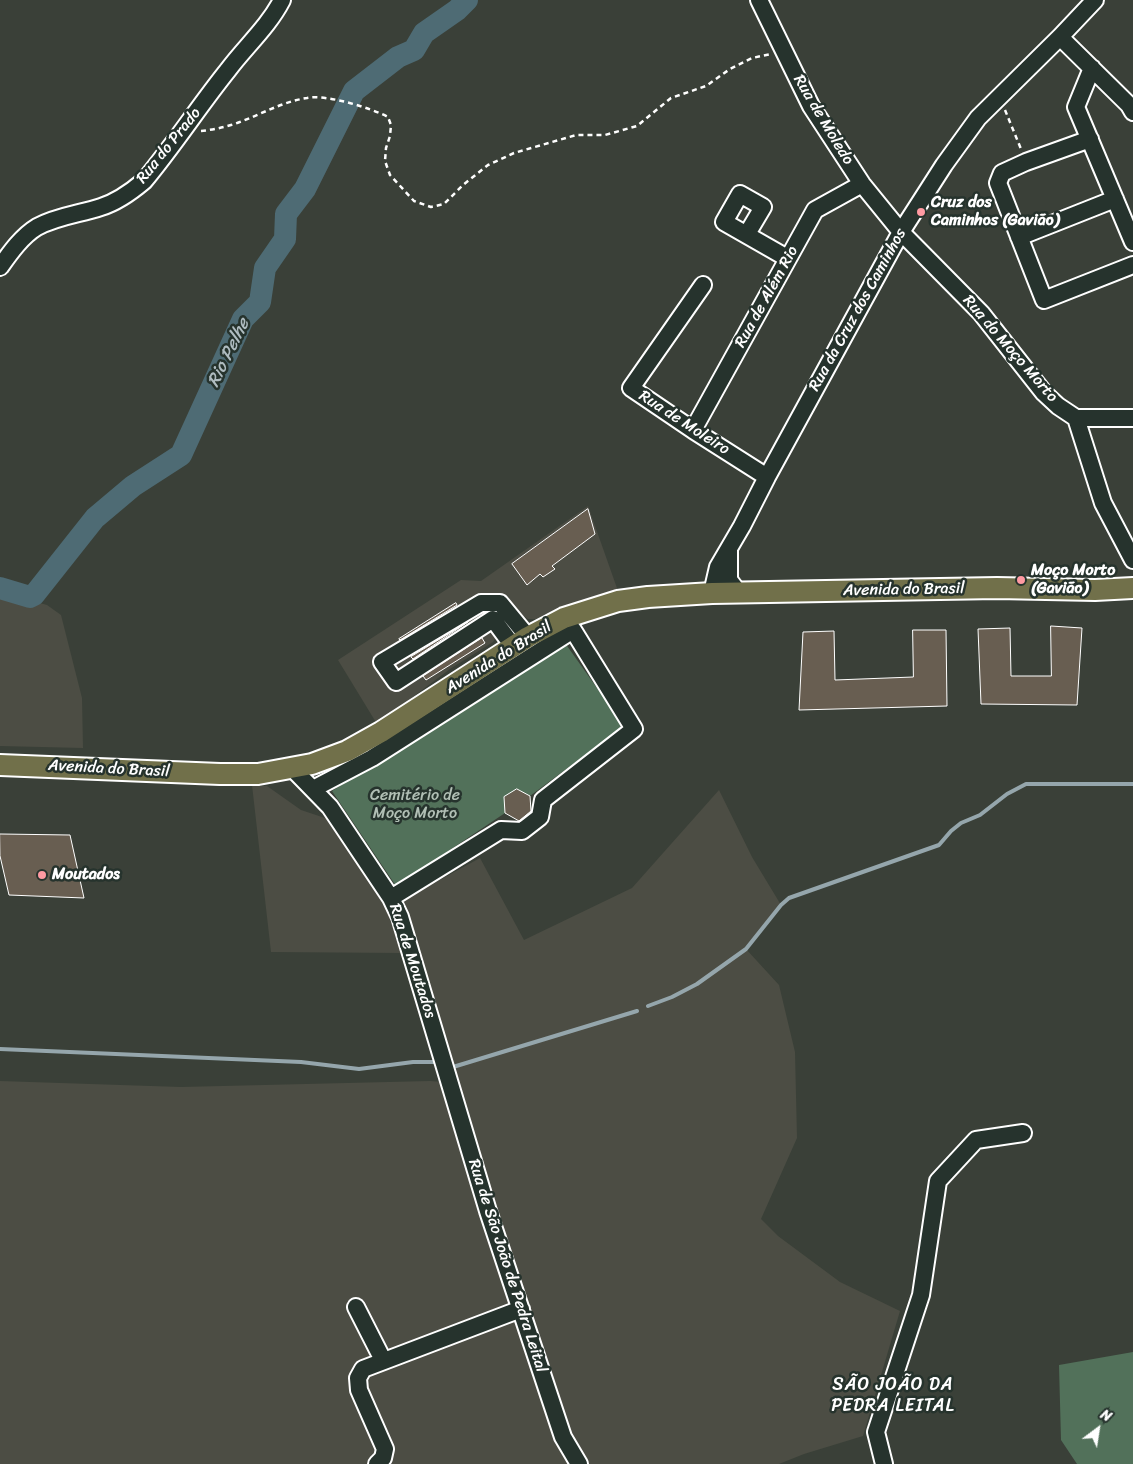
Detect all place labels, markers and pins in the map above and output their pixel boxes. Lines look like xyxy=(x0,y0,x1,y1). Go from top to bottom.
place label: Cruz dos Caminhos (Gavião) xyxy=(931,193,1059,231)
marker: Cruz dos Caminhos (Gavião) xyxy=(915,206,927,218)
place label: Moço Morto (Gavião) xyxy=(1031,561,1115,599)
marker: Moço Morto (Gavião) xyxy=(1015,574,1027,586)
place label: Moutados xyxy=(52,865,120,885)
marker: Moutados xyxy=(36,869,48,881)

